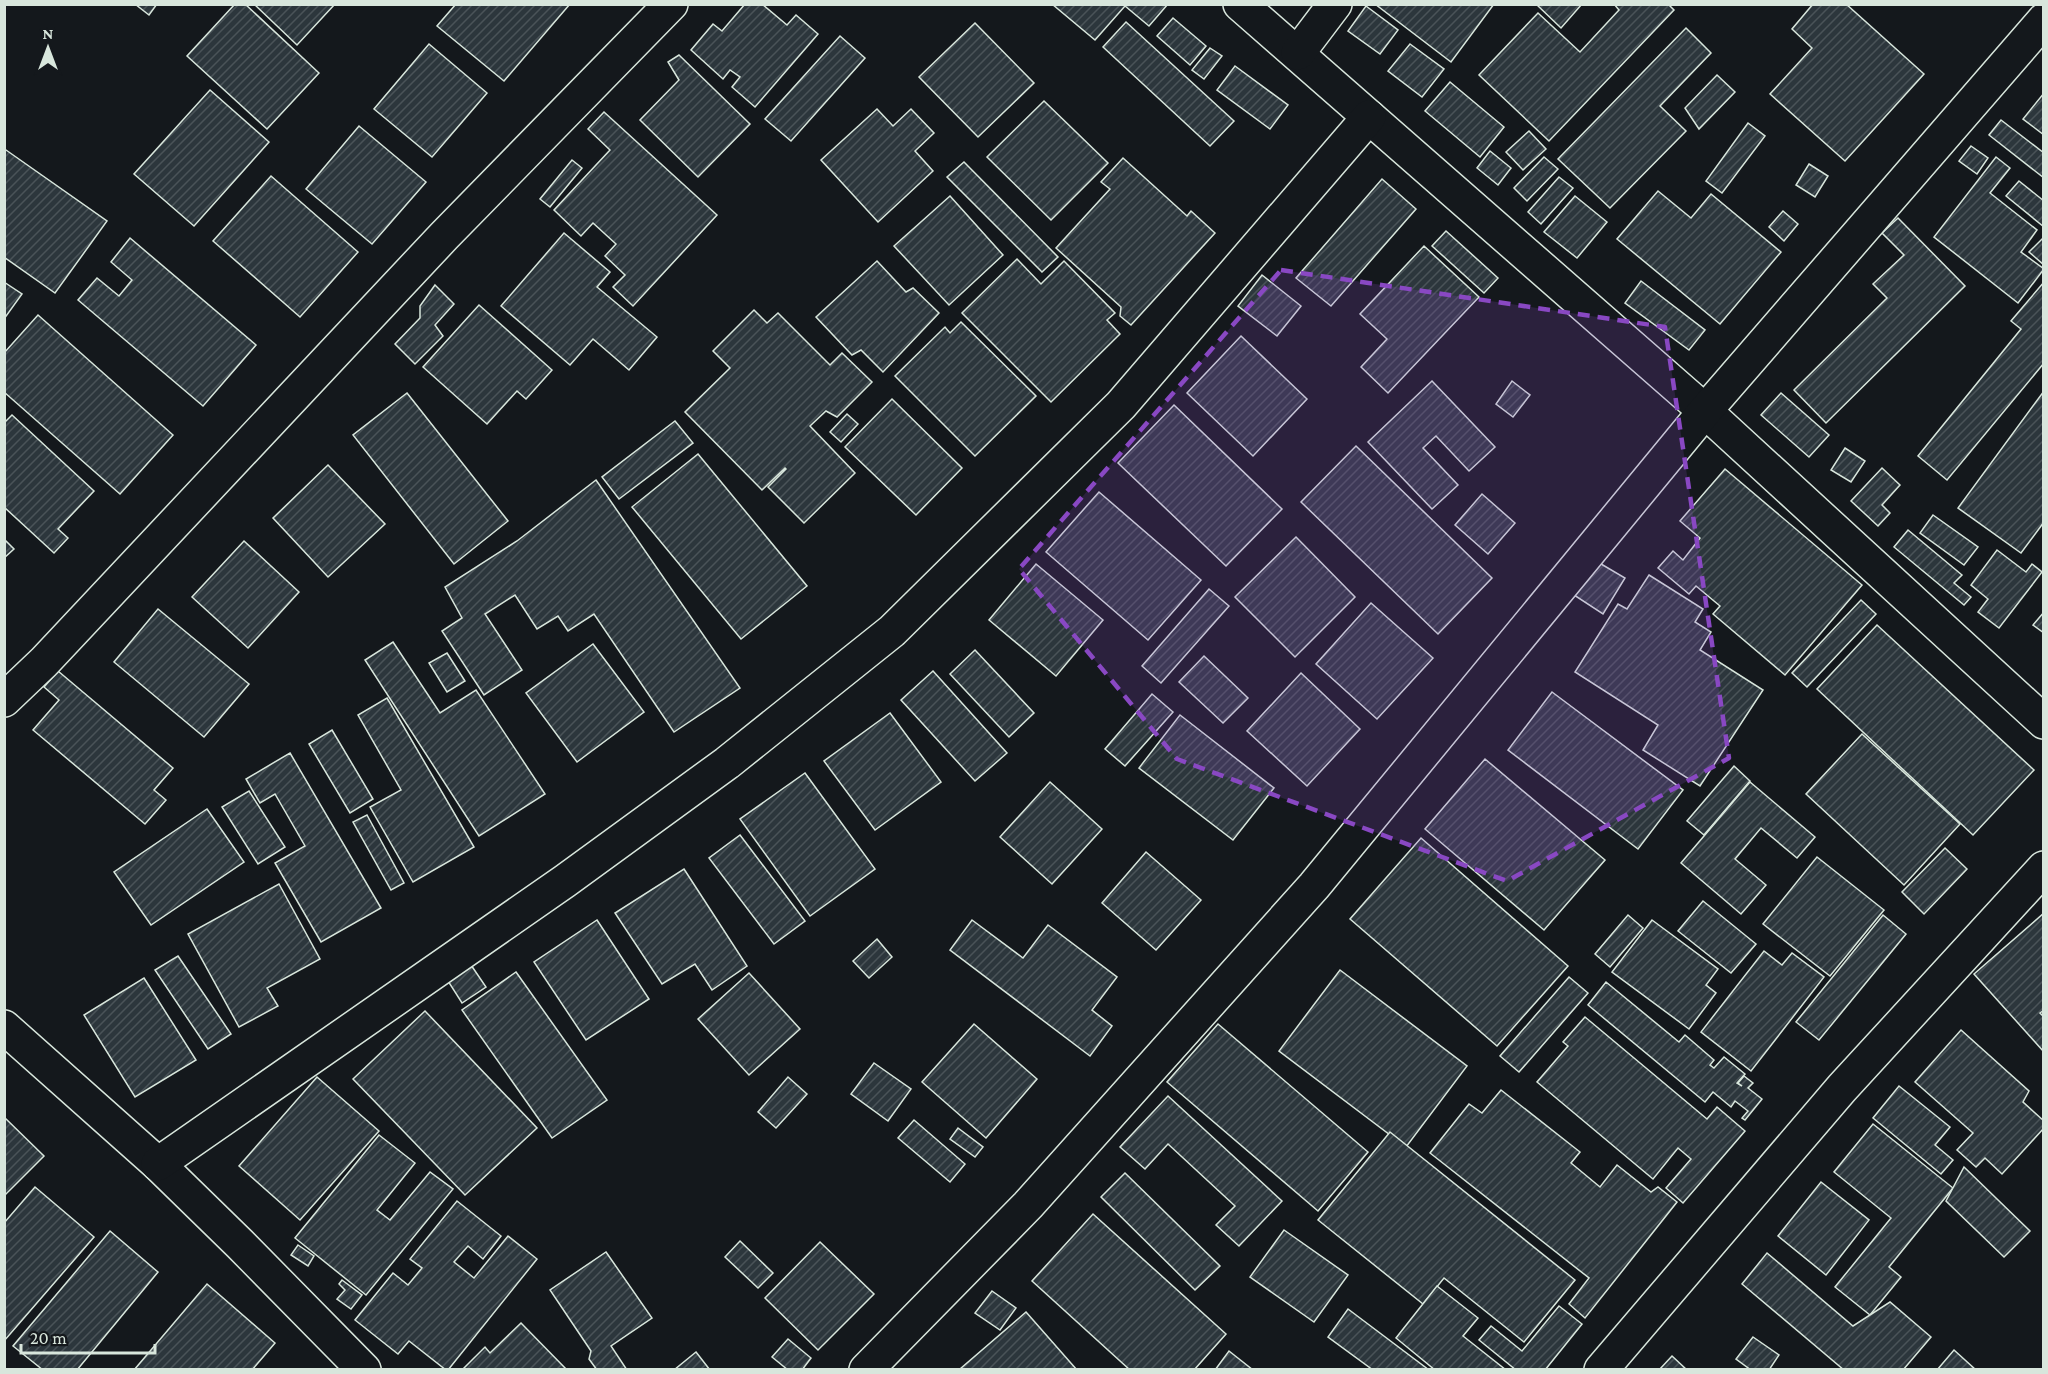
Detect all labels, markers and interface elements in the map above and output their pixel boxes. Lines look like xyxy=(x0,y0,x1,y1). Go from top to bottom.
north arrow xyxy=(18,18,78,78)
text: N xyxy=(43,25,54,42)
scale bar xyxy=(21,1317,154,1355)
text: 20 m xyxy=(30,1328,67,1348)

